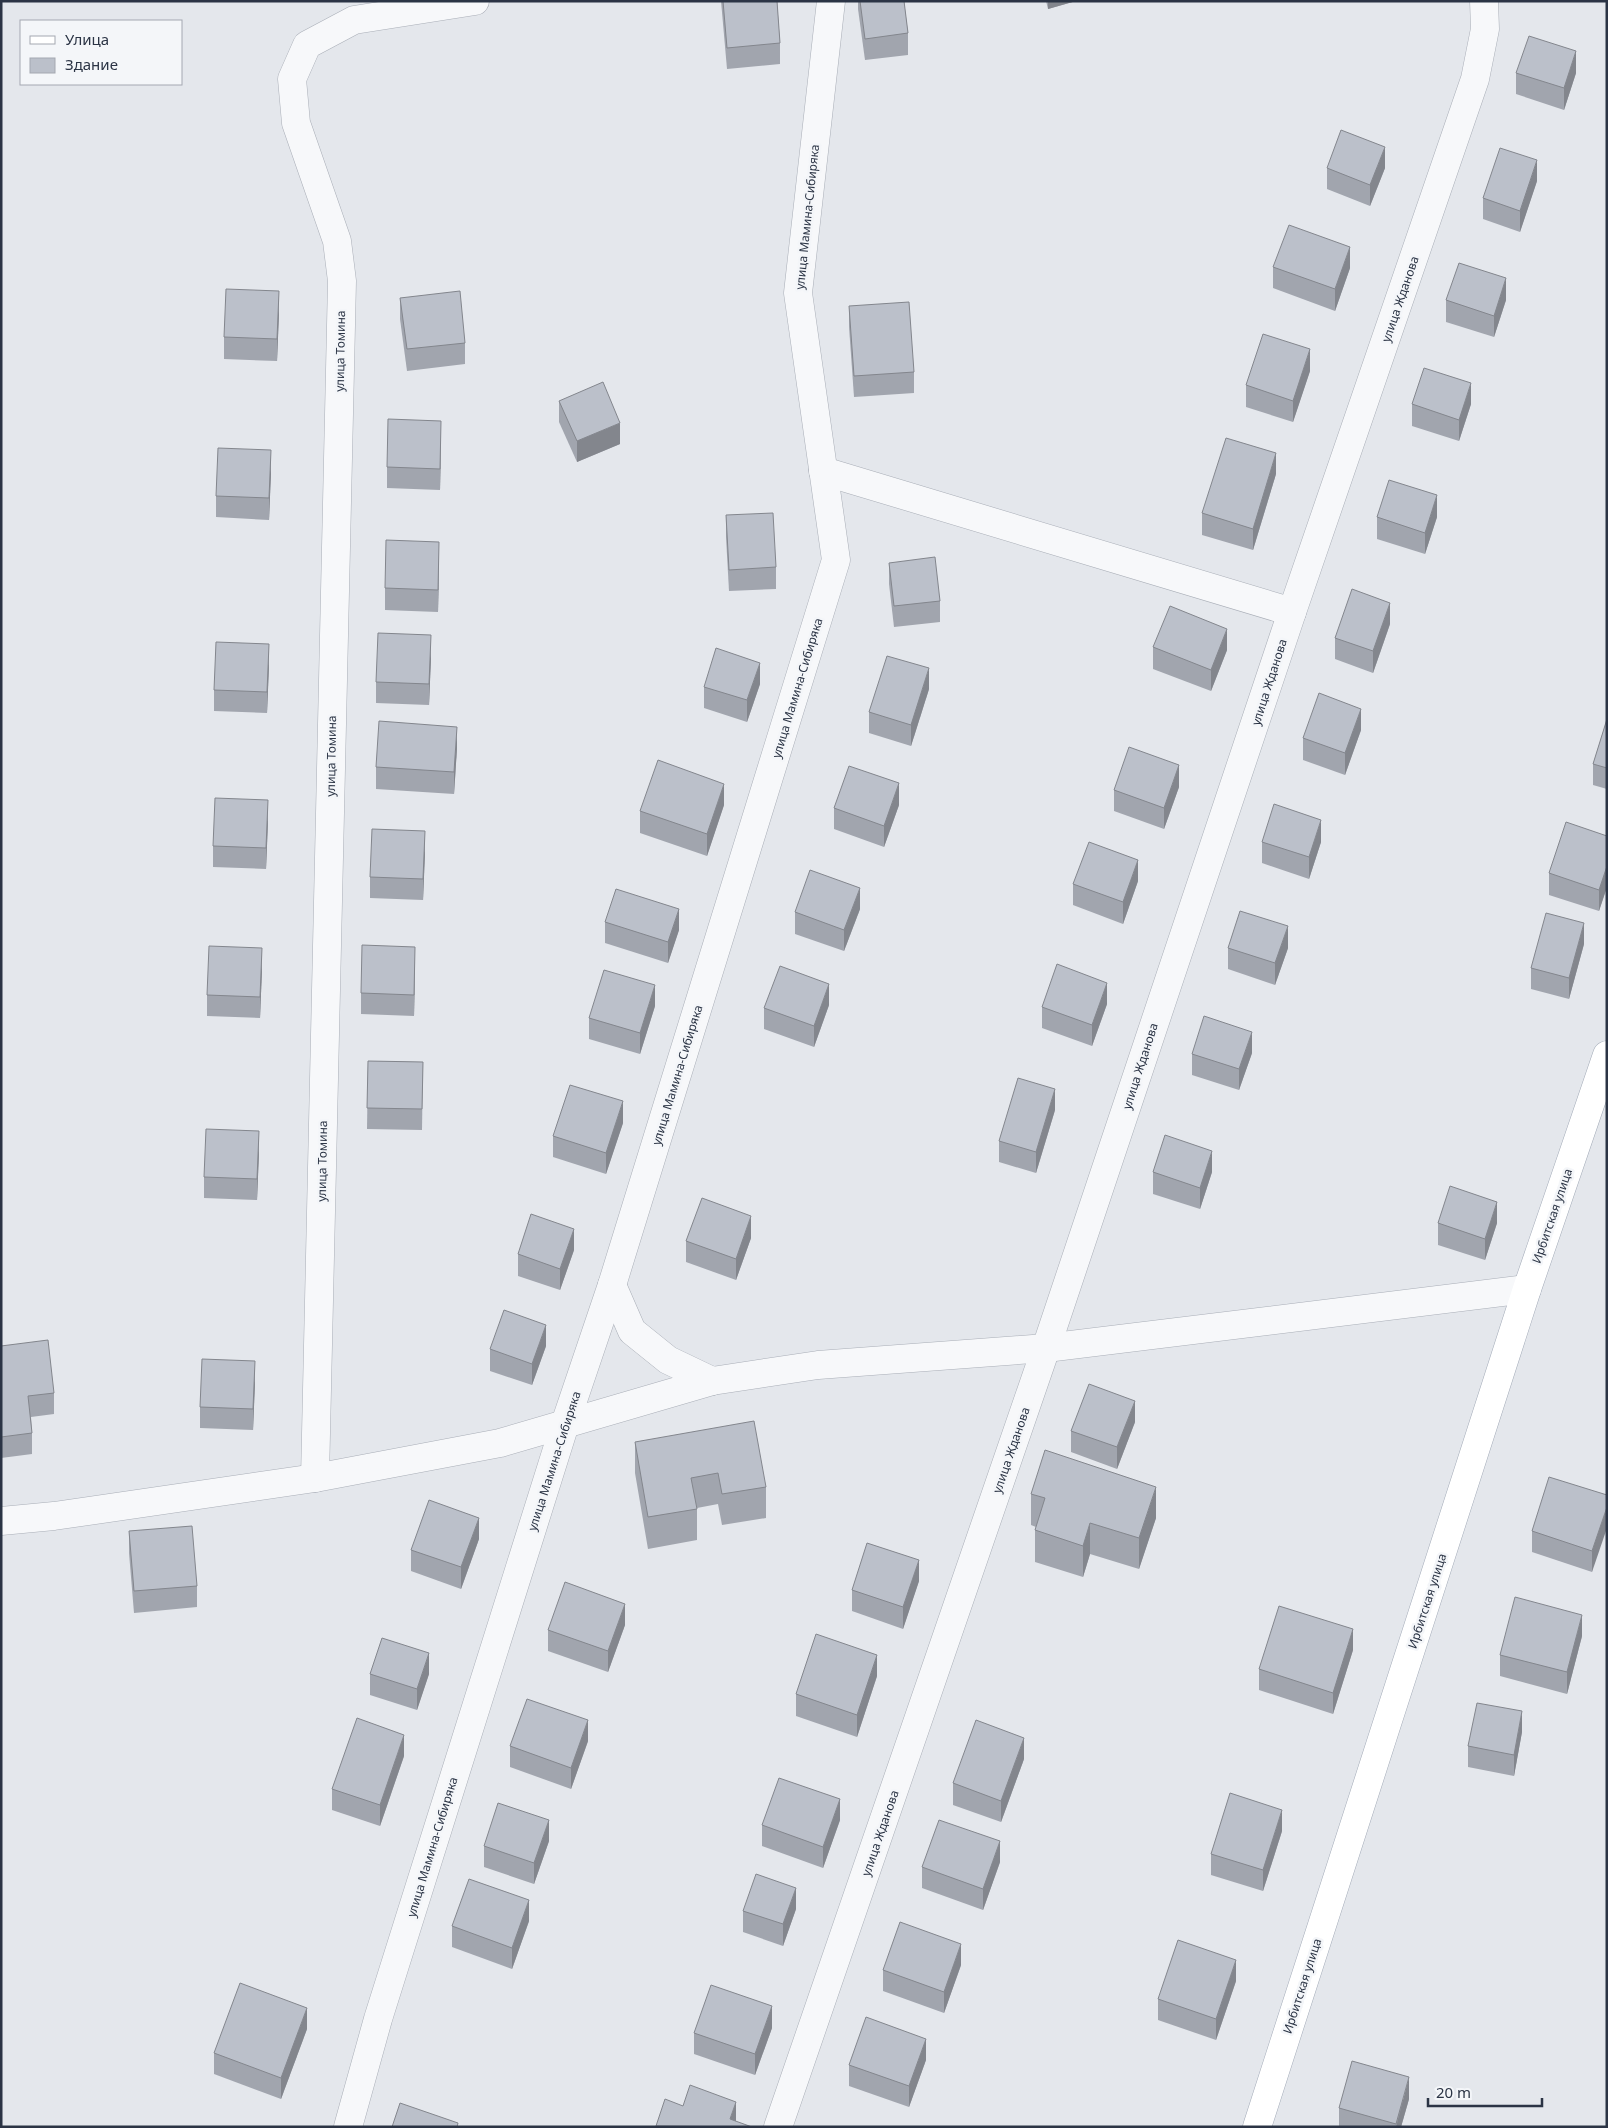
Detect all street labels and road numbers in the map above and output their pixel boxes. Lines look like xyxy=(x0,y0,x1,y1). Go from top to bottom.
street label: улица Мамина-Сибиряка xyxy=(791,144,823,290)
street label: улица Жданова xyxy=(1377,254,1423,344)
street label: улица Томина xyxy=(331,310,349,392)
street label: улица Мамина-Сибиряка xyxy=(768,616,826,760)
street label: улица Жданова xyxy=(1247,637,1291,727)
street label: улица Томина xyxy=(322,715,340,797)
street label: улица Мамина-Сибиряка xyxy=(648,1003,706,1147)
street label: улица Жданова xyxy=(1118,1021,1162,1111)
street label: улица Томина xyxy=(313,1120,331,1202)
street label: Ирбитская улица xyxy=(1528,1166,1576,1266)
street label: улица Мамина-Сибиряка xyxy=(523,1389,585,1533)
street label: улица Жданова xyxy=(988,1405,1034,1495)
street label: Ирбитская улица xyxy=(1404,1551,1450,1651)
street label: улица Мамина-Сибиряка xyxy=(403,1775,461,1919)
street label: улица Жданова xyxy=(857,1788,903,1878)
street label: Ирбитская улица xyxy=(1279,1936,1325,2036)

